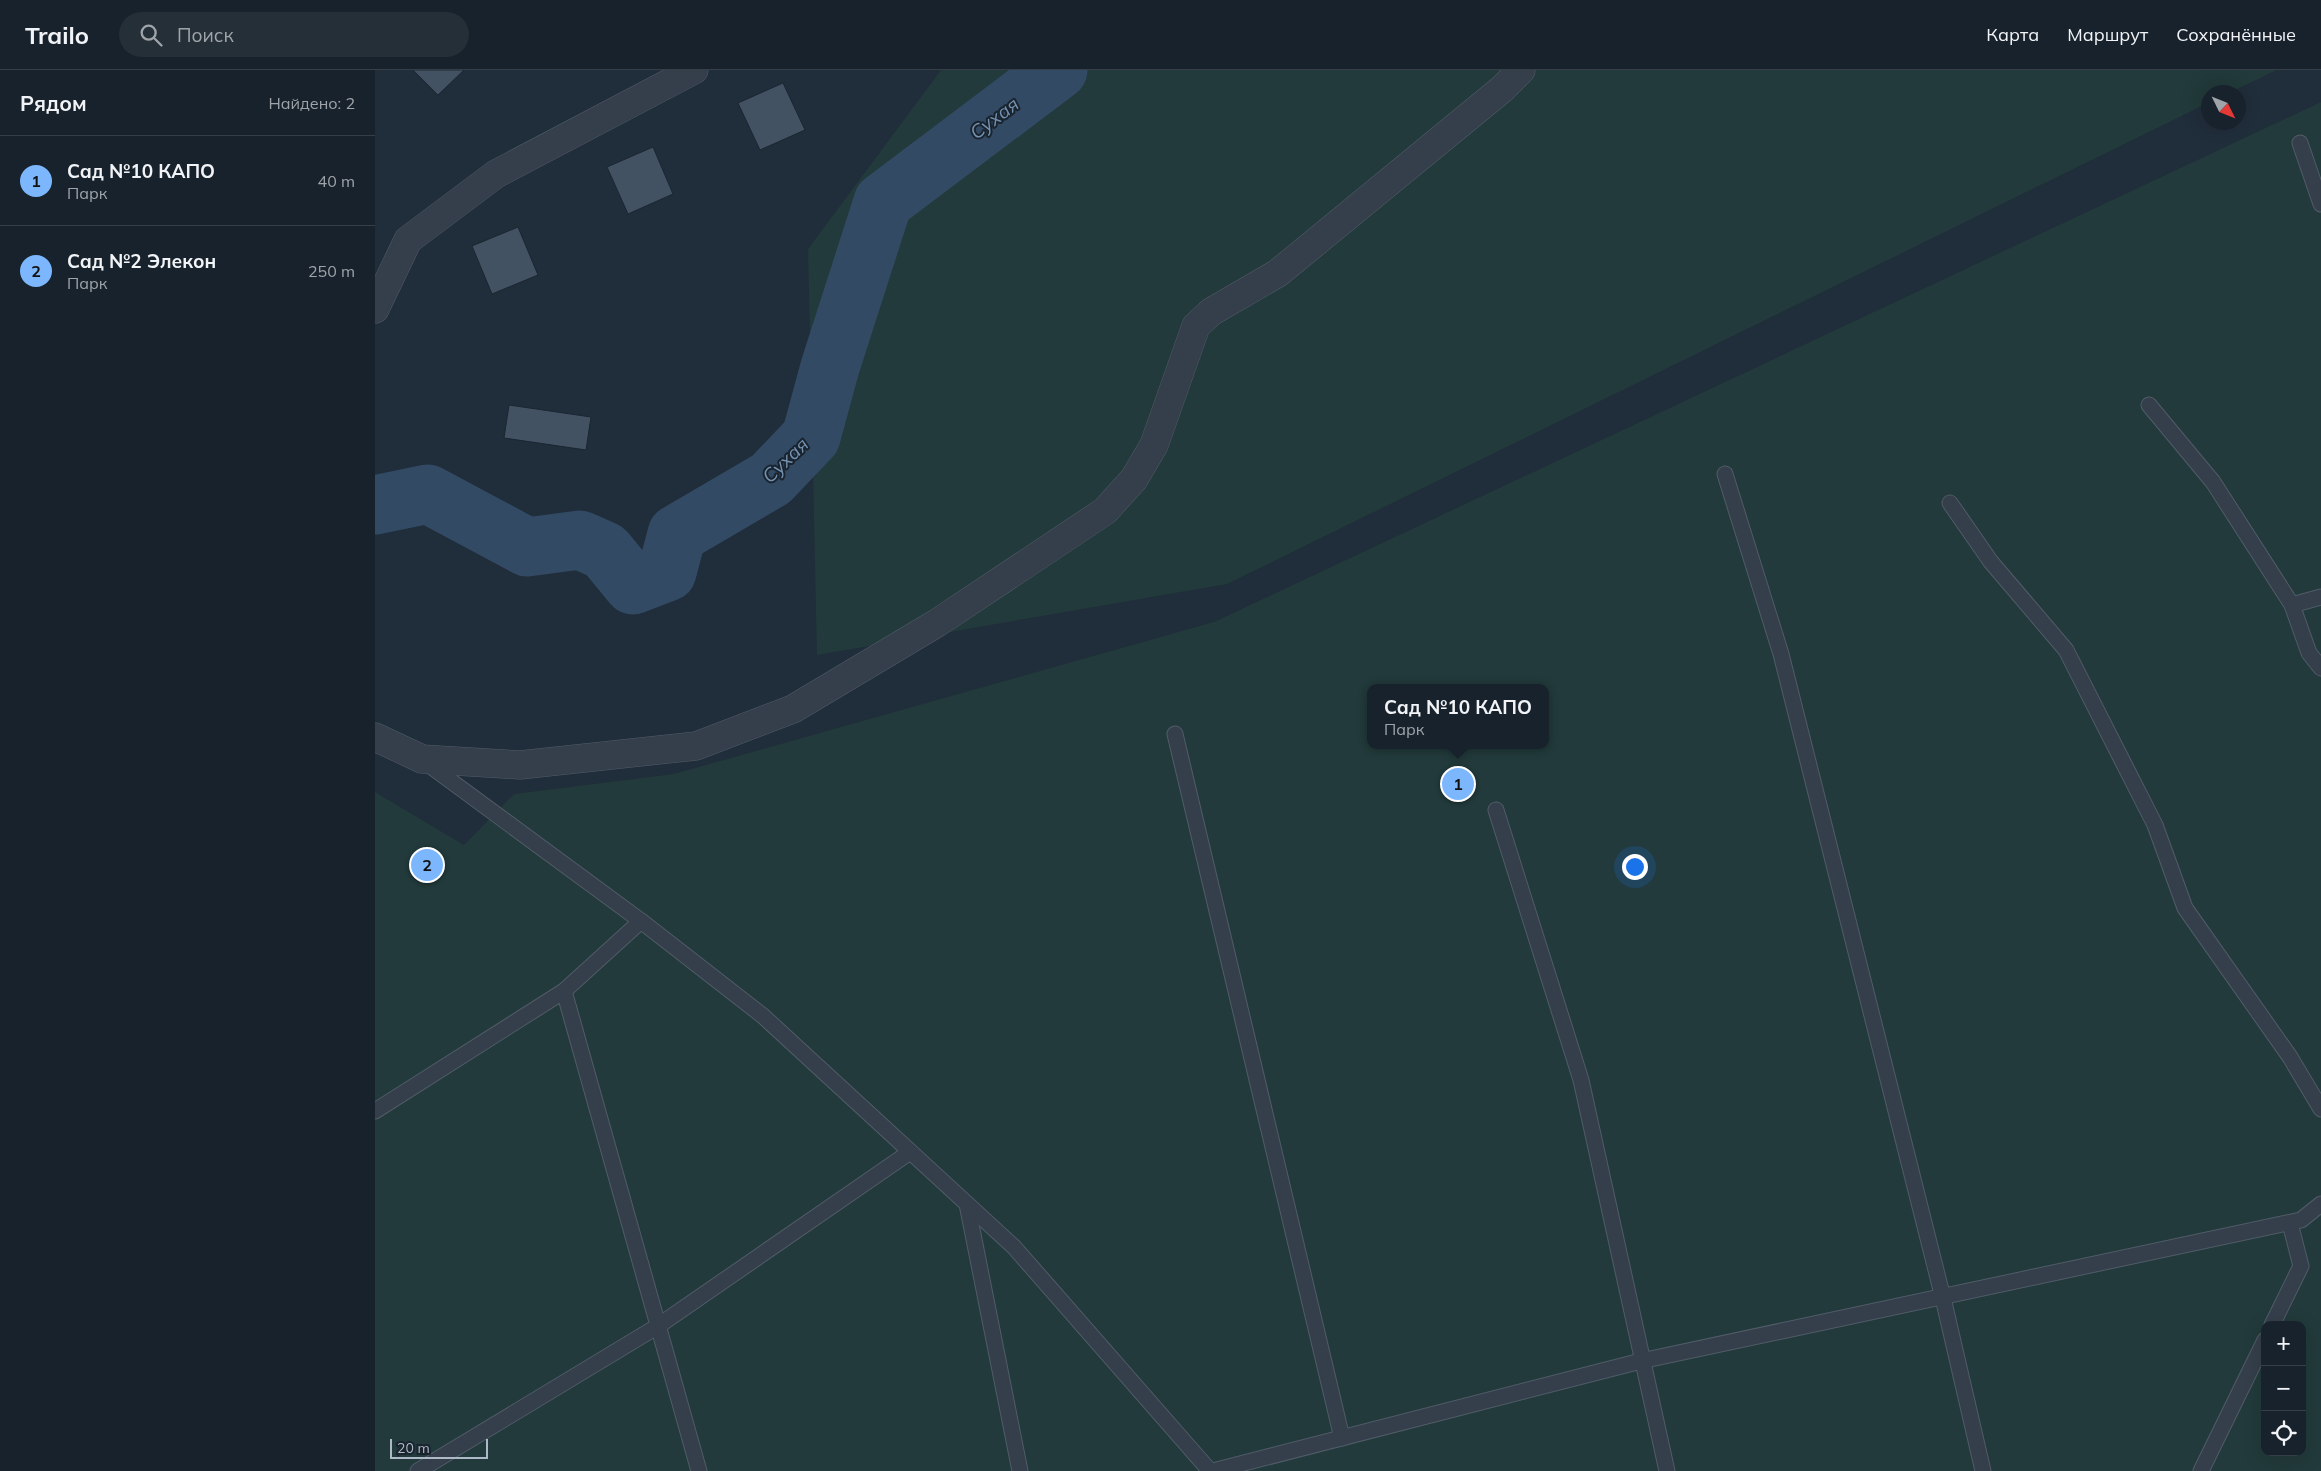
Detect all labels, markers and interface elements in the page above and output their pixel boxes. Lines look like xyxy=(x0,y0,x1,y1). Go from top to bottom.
search box xyxy=(119,12,469,57)
text: Trailo xyxy=(25,20,89,50)
icon: search xyxy=(137,21,165,49)
text: Поиск xyxy=(177,23,234,47)
text: Карта xyxy=(1986,23,2039,46)
text: Маршрут xyxy=(2067,23,2148,46)
text: Сохранённые xyxy=(2176,23,2296,46)
north arrow xyxy=(2201,85,2246,130)
text: Рядом xyxy=(20,90,87,116)
water label: Сухая xyxy=(965,92,1023,144)
text: Найдено: 2 xyxy=(269,93,355,113)
text: Сад №10 КАПО xyxy=(67,159,215,183)
text: 1 xyxy=(31,171,41,191)
text: 40 m xyxy=(318,171,355,191)
text: Парк xyxy=(67,183,107,203)
text: Сад №2 Элекон xyxy=(67,249,216,273)
text: 2 xyxy=(31,261,41,281)
text: 250 m xyxy=(308,261,355,281)
text: Парк xyxy=(67,273,107,293)
water label: Сухая xyxy=(757,432,813,488)
popup xyxy=(1367,684,1549,749)
text: Сад №10 КАПО xyxy=(1384,695,1532,719)
text: Парк xyxy=(1384,719,1424,739)
pin: 1 xyxy=(1442,765,1474,803)
pin: 2 xyxy=(411,846,443,884)
your location xyxy=(1622,854,1648,880)
map controls xyxy=(2261,1321,2306,1456)
button: + xyxy=(2261,1321,2306,1366)
button: − xyxy=(2261,1366,2306,1411)
button: locate xyxy=(2261,1411,2306,1456)
scale bar xyxy=(390,1436,487,1459)
text: 20 m xyxy=(397,1439,430,1457)

